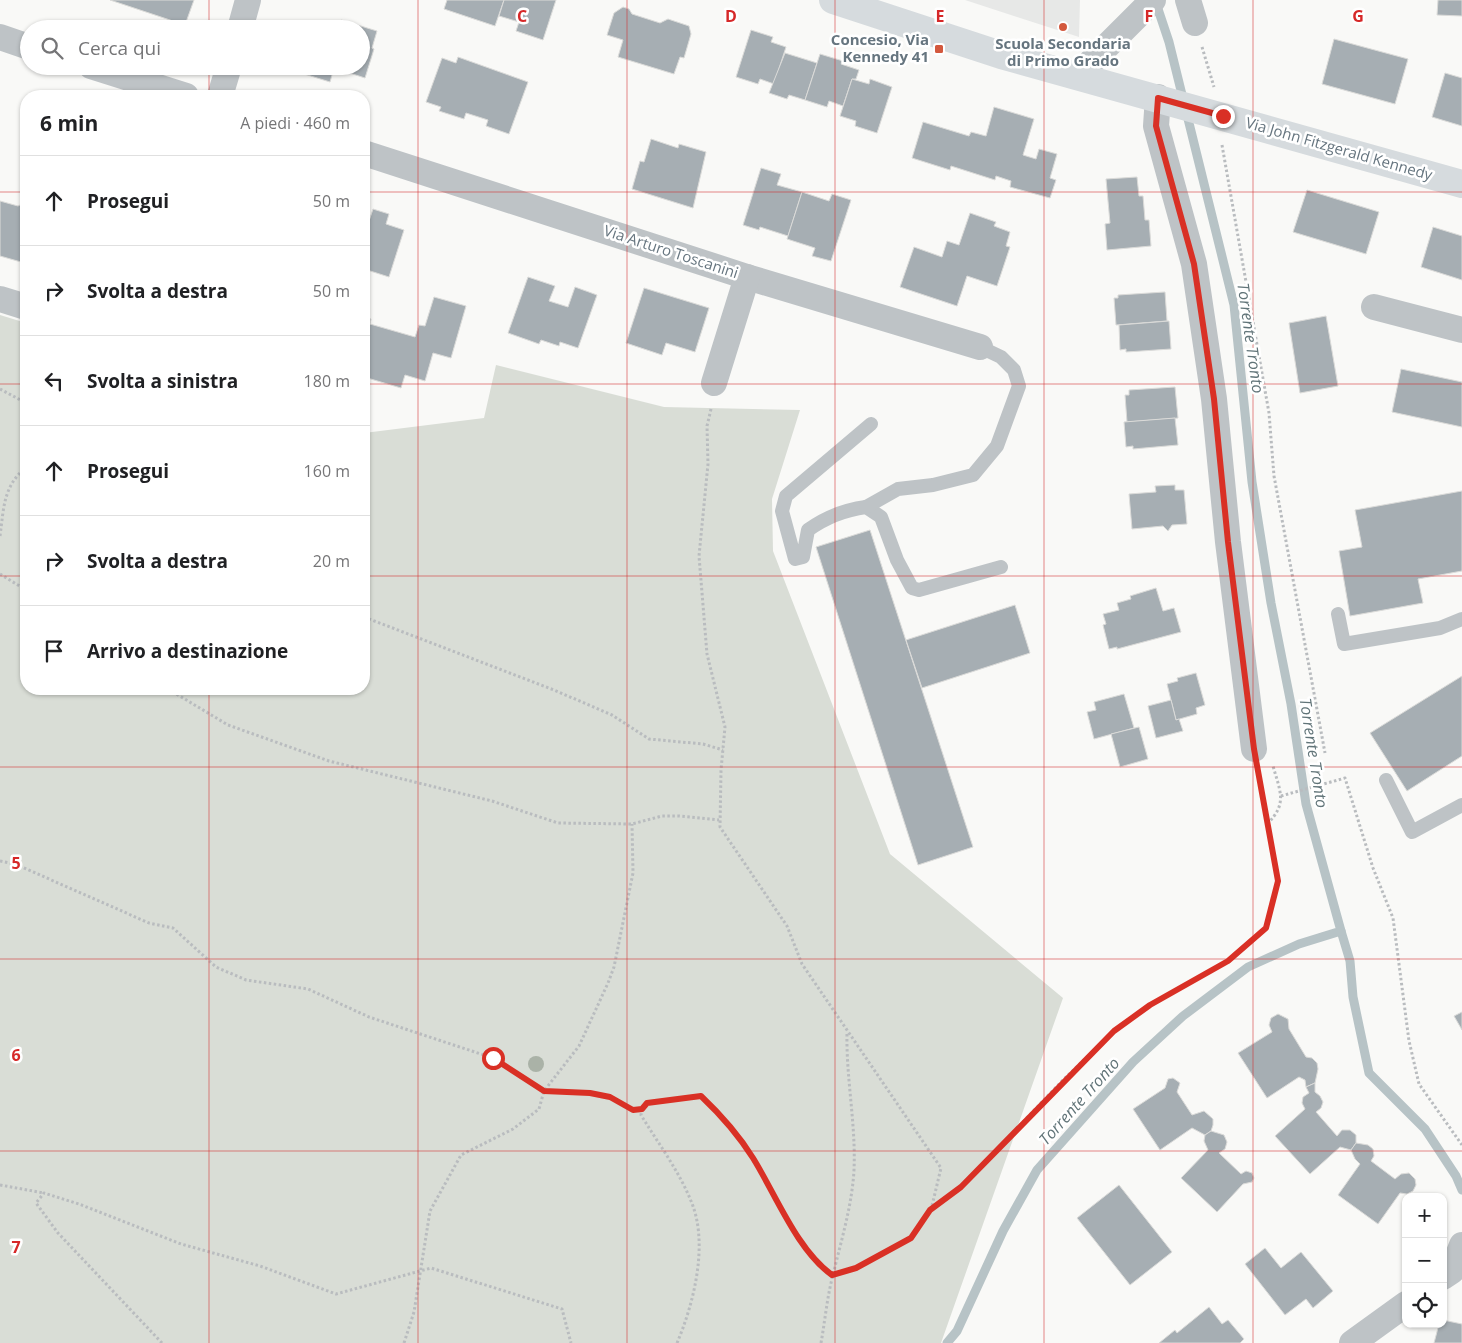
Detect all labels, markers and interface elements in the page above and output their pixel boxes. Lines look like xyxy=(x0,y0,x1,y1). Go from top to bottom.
text: C xyxy=(517,5,527,27)
text: D xyxy=(725,5,737,27)
text: E xyxy=(936,5,945,27)
text: F xyxy=(1145,5,1153,27)
text: G xyxy=(1352,5,1364,27)
search box xyxy=(20,20,370,75)
marker: Scuola Secondaria di Primo Grado xyxy=(1057,21,1069,33)
place label: Concesio, Via Kennedy 41 xyxy=(831,29,929,66)
place label: Scuola Secondaria di Primo Grado xyxy=(995,33,1131,70)
icon: search xyxy=(38,34,66,62)
text: Cerca qui xyxy=(78,35,161,61)
marker: Concesio, Via Kennedy 41 xyxy=(933,43,945,55)
route end xyxy=(1212,105,1235,128)
text: 6 min xyxy=(40,109,98,137)
text: A piedi · 460 m xyxy=(240,112,350,134)
street label: Via John Fitzgerald Kennedy xyxy=(1244,112,1435,184)
icon: ahead xyxy=(40,187,68,215)
text: Prosegui xyxy=(87,188,169,214)
text: 50 m xyxy=(313,190,350,212)
street label: Via Arturo Toscanini xyxy=(602,220,741,282)
icon: right xyxy=(40,277,68,305)
text: Svolta a destra xyxy=(87,278,228,304)
text: 50 m xyxy=(313,280,350,302)
water label: Torrente Tronto xyxy=(1232,281,1270,395)
icon: left xyxy=(40,367,68,395)
text: Svolta a sinistra xyxy=(87,368,238,394)
text: 180 m xyxy=(304,370,350,392)
icon: ahead xyxy=(40,457,68,485)
text: Prosegui xyxy=(87,458,169,484)
text: 160 m xyxy=(304,460,350,482)
icon: right xyxy=(40,547,68,575)
text: Svolta a destra xyxy=(87,548,228,574)
text: 20 m xyxy=(313,550,350,572)
icon: arrive xyxy=(40,637,68,665)
text: Arrivo a destinazione xyxy=(87,638,288,664)
water label: Torrente Tronto xyxy=(1294,696,1334,810)
text: 5 xyxy=(11,852,21,874)
text: 6 xyxy=(11,1044,21,1066)
route start xyxy=(482,1047,505,1070)
water label: Torrente Tronto xyxy=(1034,1052,1124,1150)
map controls xyxy=(1402,1193,1447,1328)
button: + xyxy=(1402,1193,1447,1238)
text: 7 xyxy=(11,1236,21,1258)
button: − xyxy=(1402,1238,1447,1283)
button: locate xyxy=(1402,1283,1447,1328)

